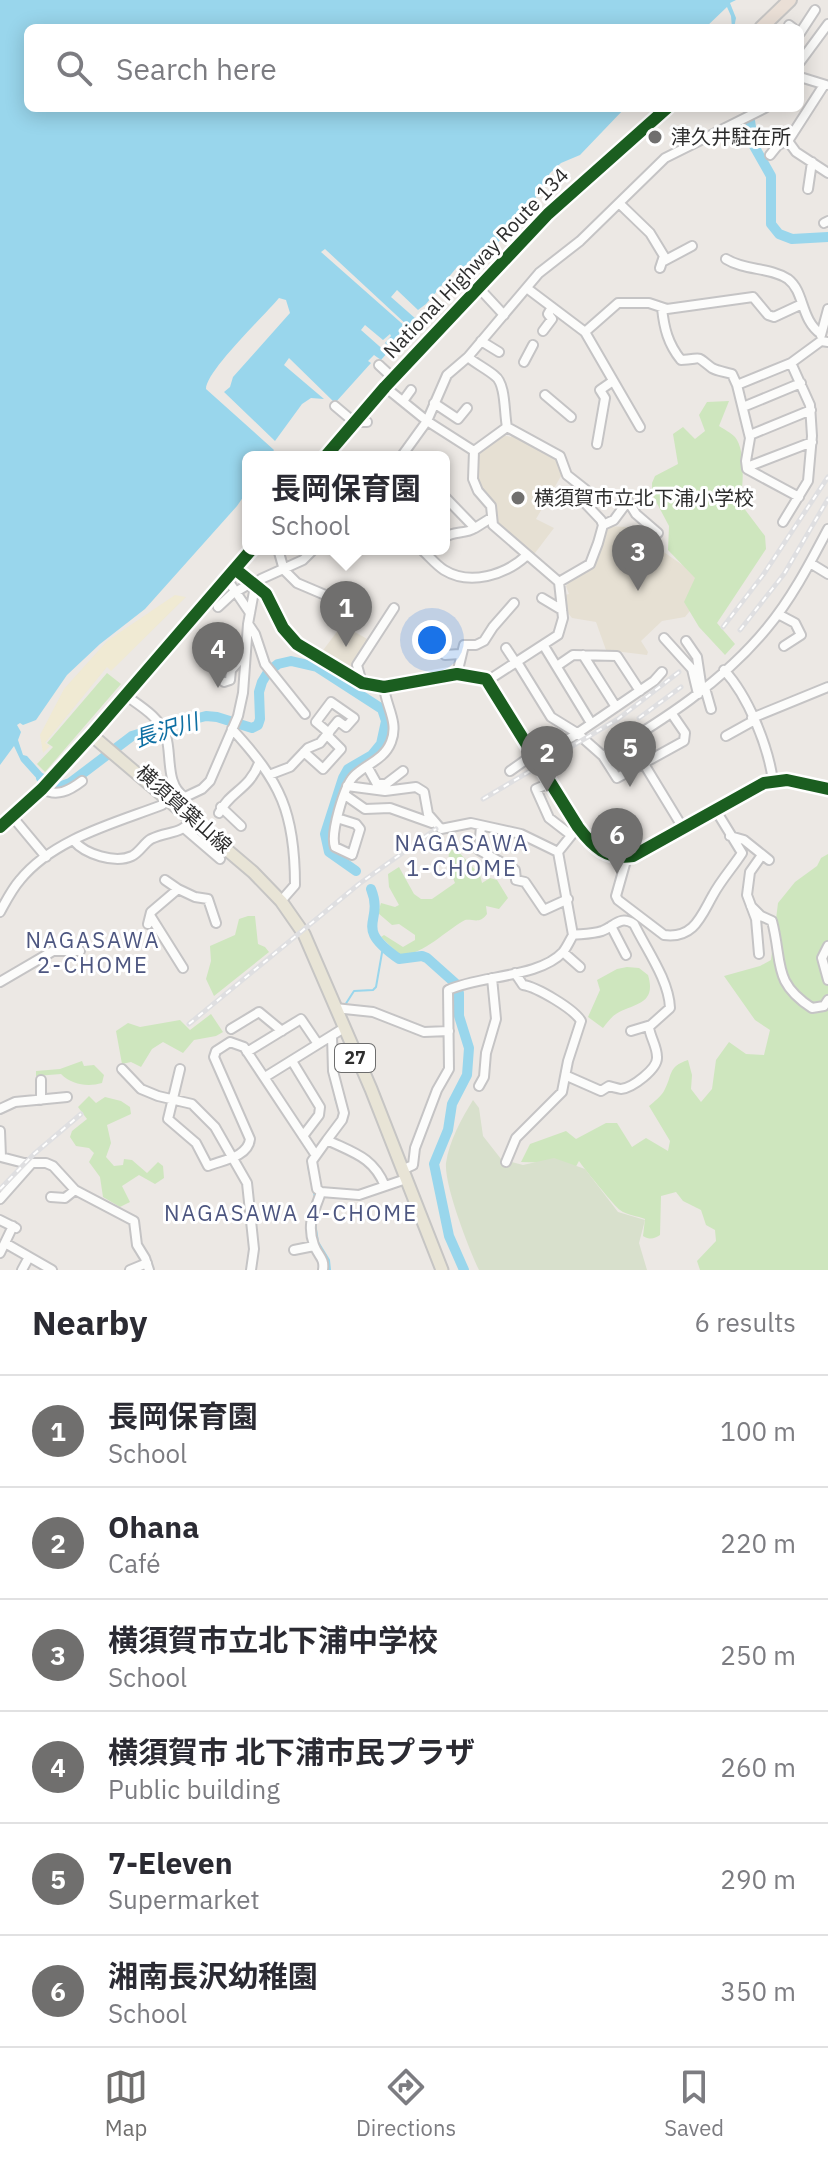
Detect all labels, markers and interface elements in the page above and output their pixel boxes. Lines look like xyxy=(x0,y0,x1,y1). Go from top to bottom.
search box xyxy=(24,24,804,112)
icon: search xyxy=(52,46,96,90)
text: Search here xyxy=(116,49,277,88)
place label: 津久井駐在所 xyxy=(671,123,791,150)
marker: 津久井駐在所 xyxy=(646,128,664,146)
street label: National Highway Route 134 xyxy=(377,161,574,364)
popup xyxy=(242,451,450,555)
text: 長岡保育園 xyxy=(271,468,421,507)
place label: 横須賀市立北下浦小学校 xyxy=(534,484,754,511)
marker: 横須賀市立北下浦小学校 xyxy=(509,489,527,507)
text: School xyxy=(271,508,350,542)
pin: 3 xyxy=(612,525,664,591)
pin: 1 xyxy=(320,581,372,647)
your location xyxy=(412,620,452,660)
pin: 4 xyxy=(192,622,244,688)
water label: 長沢川 xyxy=(130,705,204,753)
pin: 5 xyxy=(604,721,656,787)
pin: 2 xyxy=(521,726,573,792)
street label: 横須賀葉山線 xyxy=(131,758,238,859)
pin: 6 xyxy=(591,808,643,874)
district label: NAGASAWA 1-CHOME xyxy=(394,828,530,882)
district label: NAGASAWA 2-CHOME xyxy=(25,925,161,979)
road number: 27 xyxy=(335,1044,375,1072)
district label: NAGASAWA 4-CHOME xyxy=(164,1198,418,1227)
text: Nearby xyxy=(32,1300,147,1344)
text: 6 results xyxy=(694,1305,796,1339)
text: 長岡保育園 xyxy=(108,1396,258,1435)
text: 1 xyxy=(50,1414,66,1448)
text: 100 m xyxy=(720,1414,796,1448)
text: School xyxy=(108,1436,187,1470)
text: Ohana xyxy=(108,1507,199,1546)
text: 2 xyxy=(50,1526,66,1560)
text: 220 m xyxy=(720,1526,796,1560)
text: Café xyxy=(108,1546,161,1580)
text: 横須賀市立北下浦中学校 xyxy=(108,1620,438,1659)
text: 3 xyxy=(50,1638,66,1672)
text: 250 m xyxy=(720,1638,796,1672)
text: School xyxy=(108,1660,187,1694)
text: 横須賀市 北下浦市民プラザ xyxy=(108,1732,475,1771)
text: 4 xyxy=(50,1750,66,1784)
text: 260 m xyxy=(720,1750,796,1784)
text: Public building xyxy=(108,1772,280,1806)
text: 7-Eleven xyxy=(108,1843,233,1882)
text: 5 xyxy=(50,1862,66,1896)
text: 290 m xyxy=(720,1862,796,1896)
text: Supermarket xyxy=(108,1882,260,1916)
text: 湘南長沢幼稚園 xyxy=(108,1956,318,1995)
text: 6 xyxy=(50,1974,66,2008)
text: 350 m xyxy=(720,1974,796,2008)
text: School xyxy=(108,1996,187,2030)
tab: Map xyxy=(104,2065,148,2142)
tab: Directions xyxy=(356,2065,456,2142)
tab: Saved xyxy=(664,2065,724,2142)

